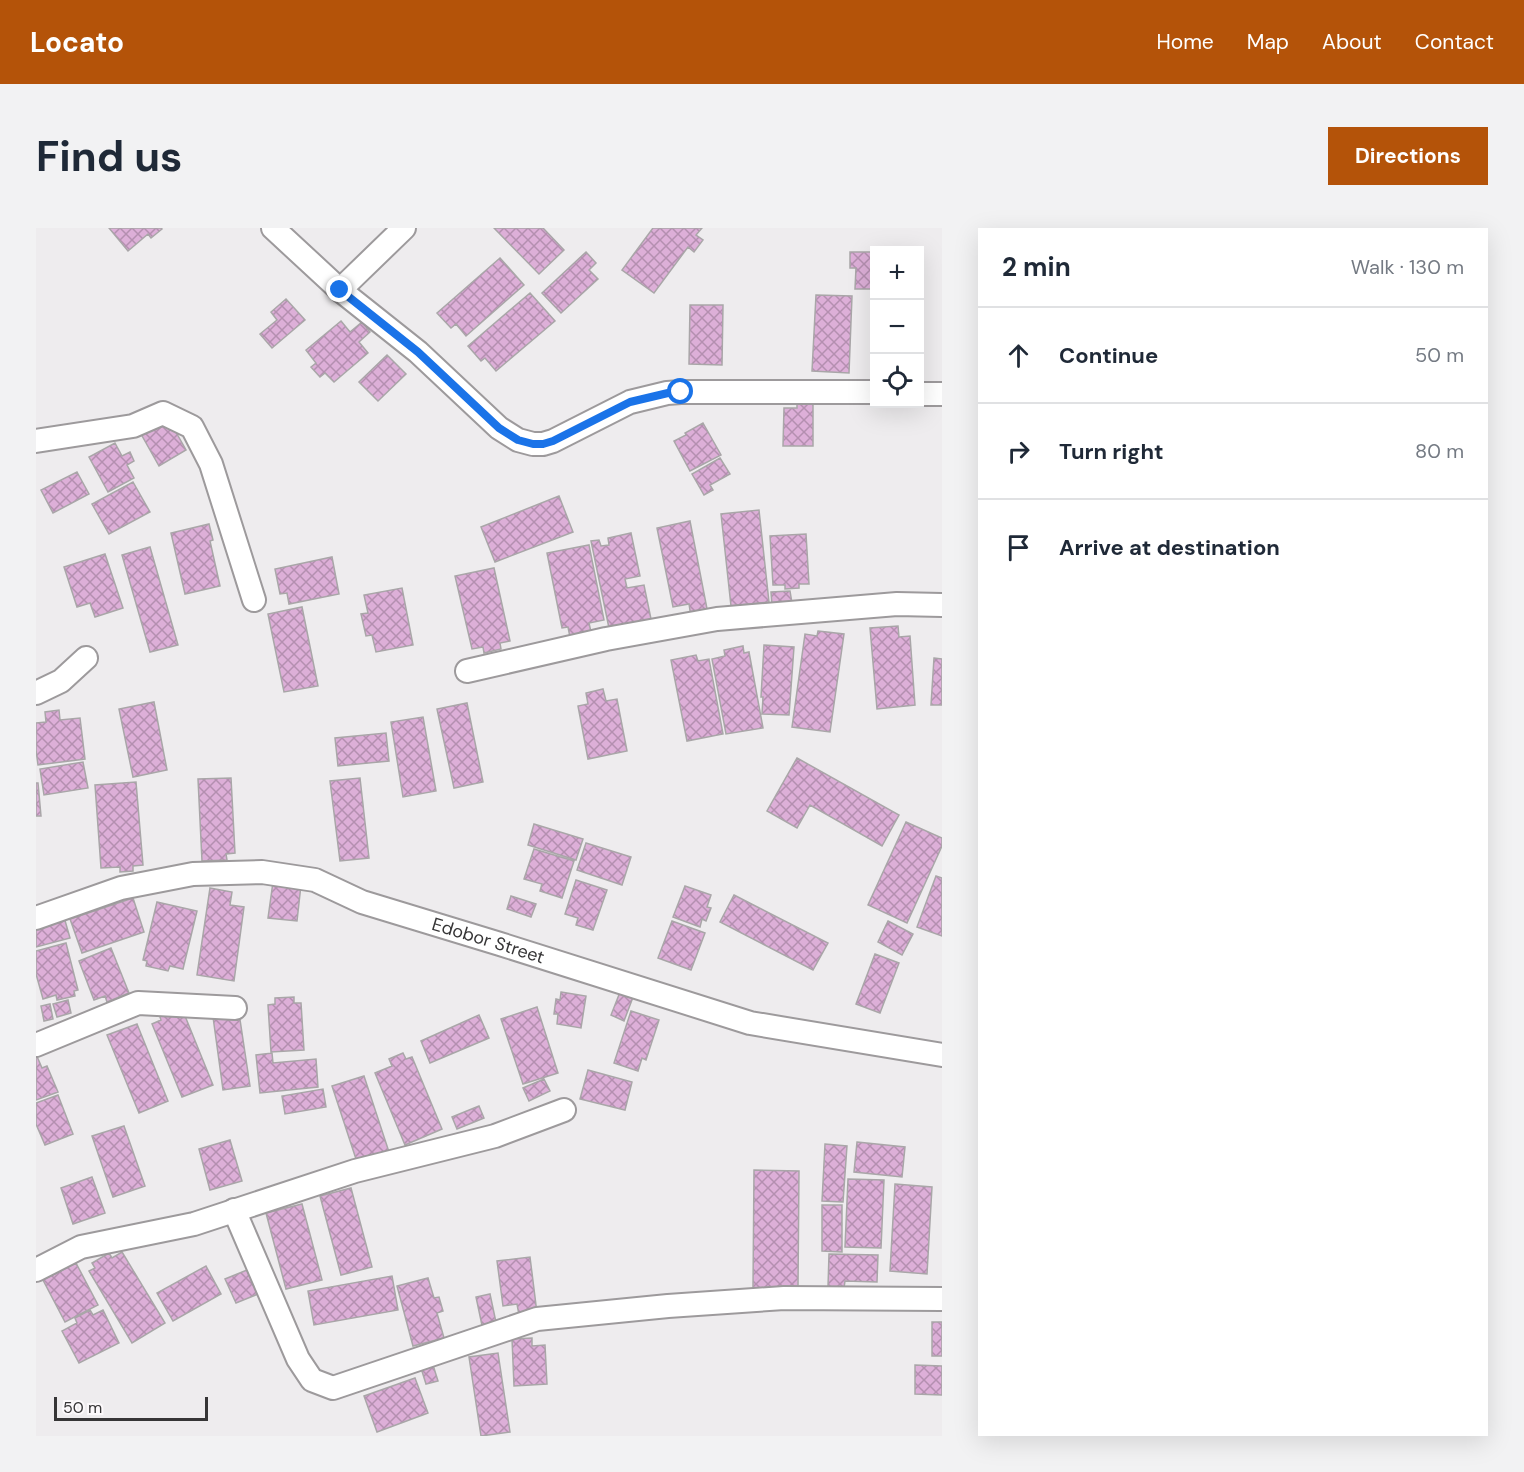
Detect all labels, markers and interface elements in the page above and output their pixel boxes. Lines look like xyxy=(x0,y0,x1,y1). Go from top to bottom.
text: Locato xyxy=(30,24,124,61)
text: Home xyxy=(1156,28,1214,56)
text: Map xyxy=(1247,28,1289,56)
text: About xyxy=(1322,28,1382,56)
text: Contact xyxy=(1415,28,1494,56)
button: Directions xyxy=(1328,127,1488,185)
text: Find us xyxy=(36,129,182,184)
map controls xyxy=(870,246,924,408)
button: + xyxy=(870,246,924,300)
text: 2 min xyxy=(1002,250,1071,284)
text: Walk · 130 m xyxy=(1351,254,1464,280)
route end xyxy=(326,276,352,302)
button: − xyxy=(870,300,924,354)
icon: ahead xyxy=(1002,339,1035,372)
text: Continue xyxy=(1059,341,1158,370)
text: 50 m xyxy=(1415,342,1464,368)
button: locate xyxy=(870,354,924,408)
route start xyxy=(667,378,693,404)
icon: right xyxy=(1002,435,1035,468)
text: Turn right xyxy=(1059,437,1164,466)
text: 80 m xyxy=(1415,438,1464,464)
icon: arrive xyxy=(1002,531,1035,564)
text: Arrive at destination xyxy=(1059,533,1280,562)
street label: Edobor Street xyxy=(429,912,548,969)
scale bar xyxy=(54,1394,208,1422)
text: 50 m xyxy=(63,1397,102,1418)

